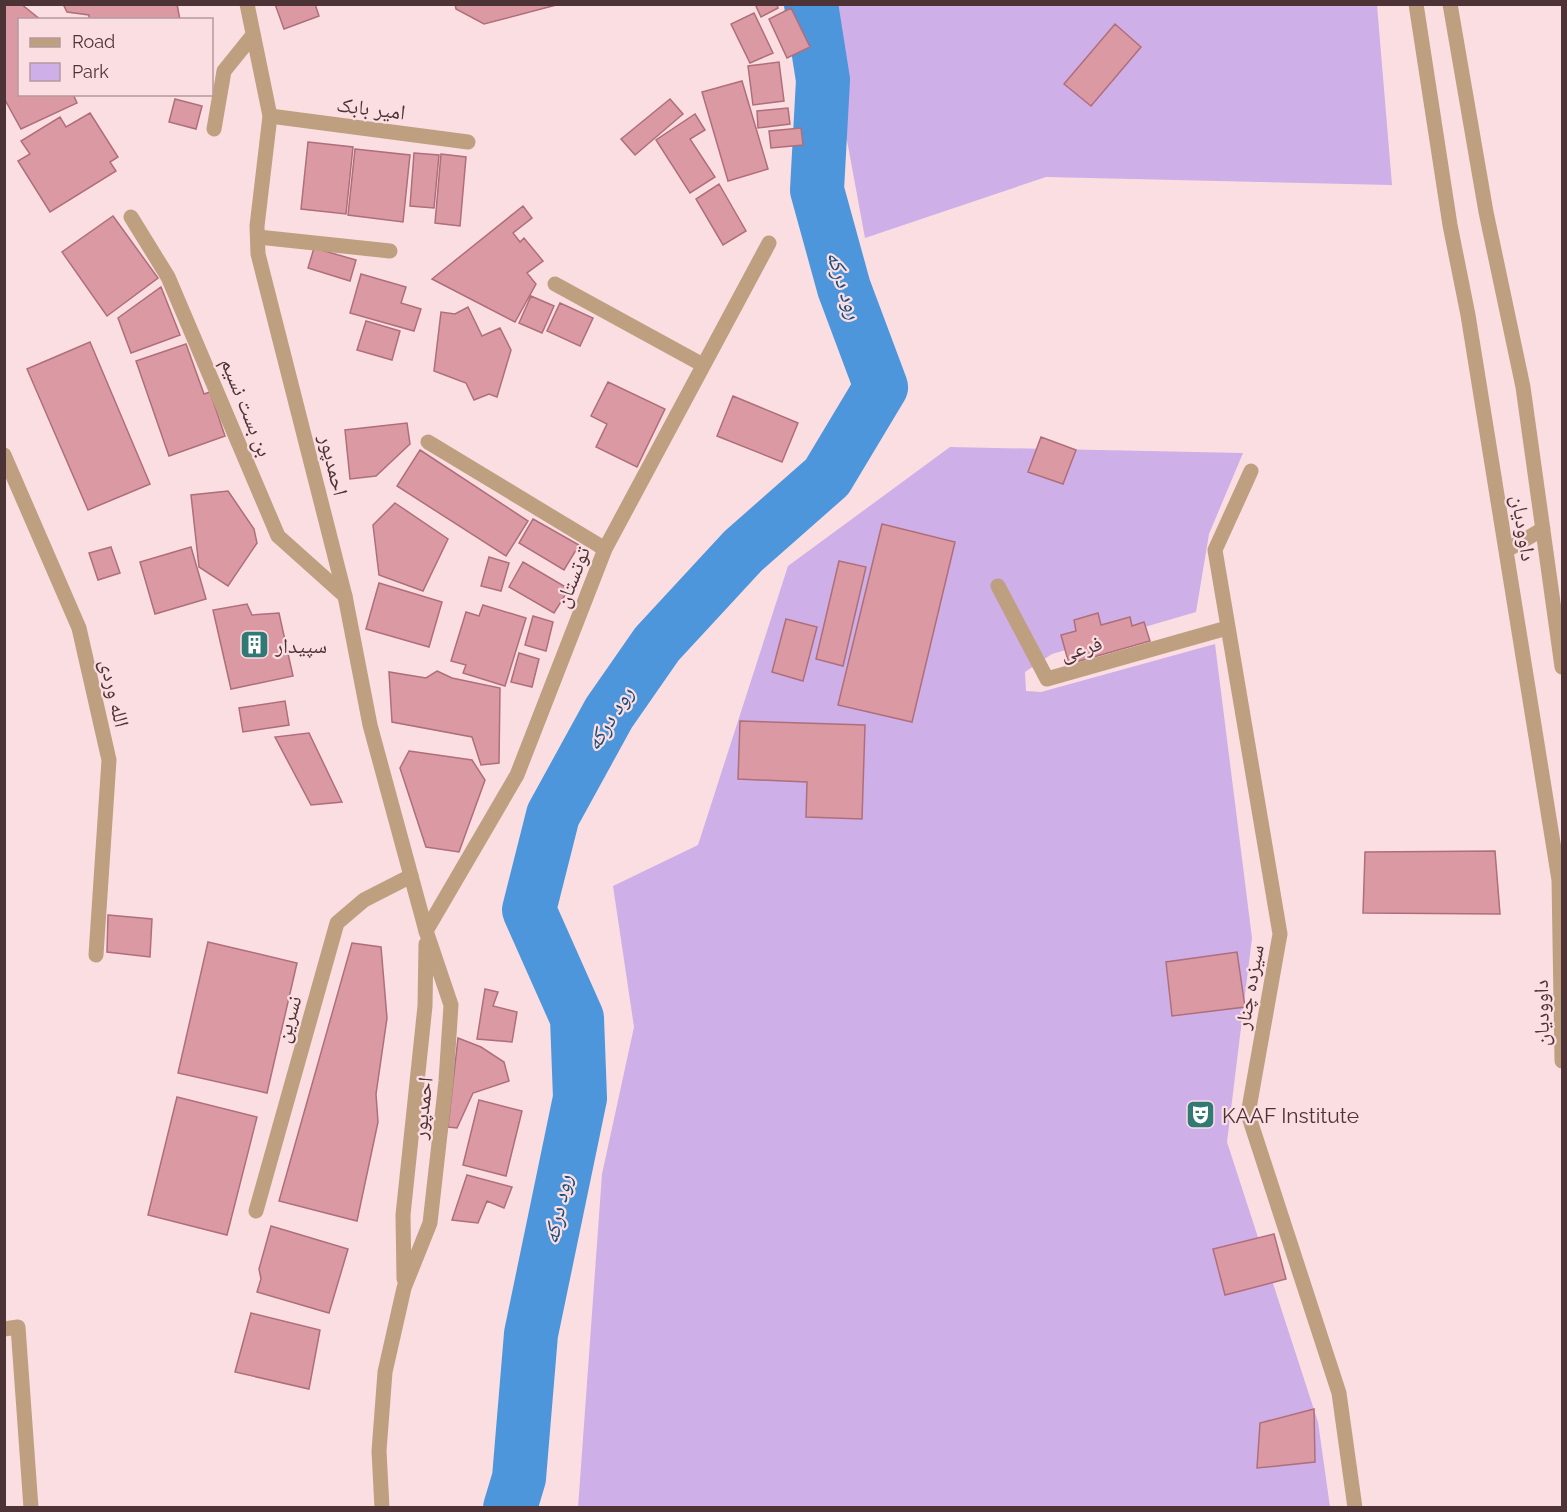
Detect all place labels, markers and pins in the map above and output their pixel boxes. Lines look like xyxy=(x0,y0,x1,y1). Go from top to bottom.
building icon: سپیدار xyxy=(238,629,270,661)
place label: سپیدار xyxy=(274,633,327,658)
theatre icon: KAAF Institute xyxy=(1185,1099,1217,1131)
place label: KAAF Institute xyxy=(1222,1103,1359,1128)

